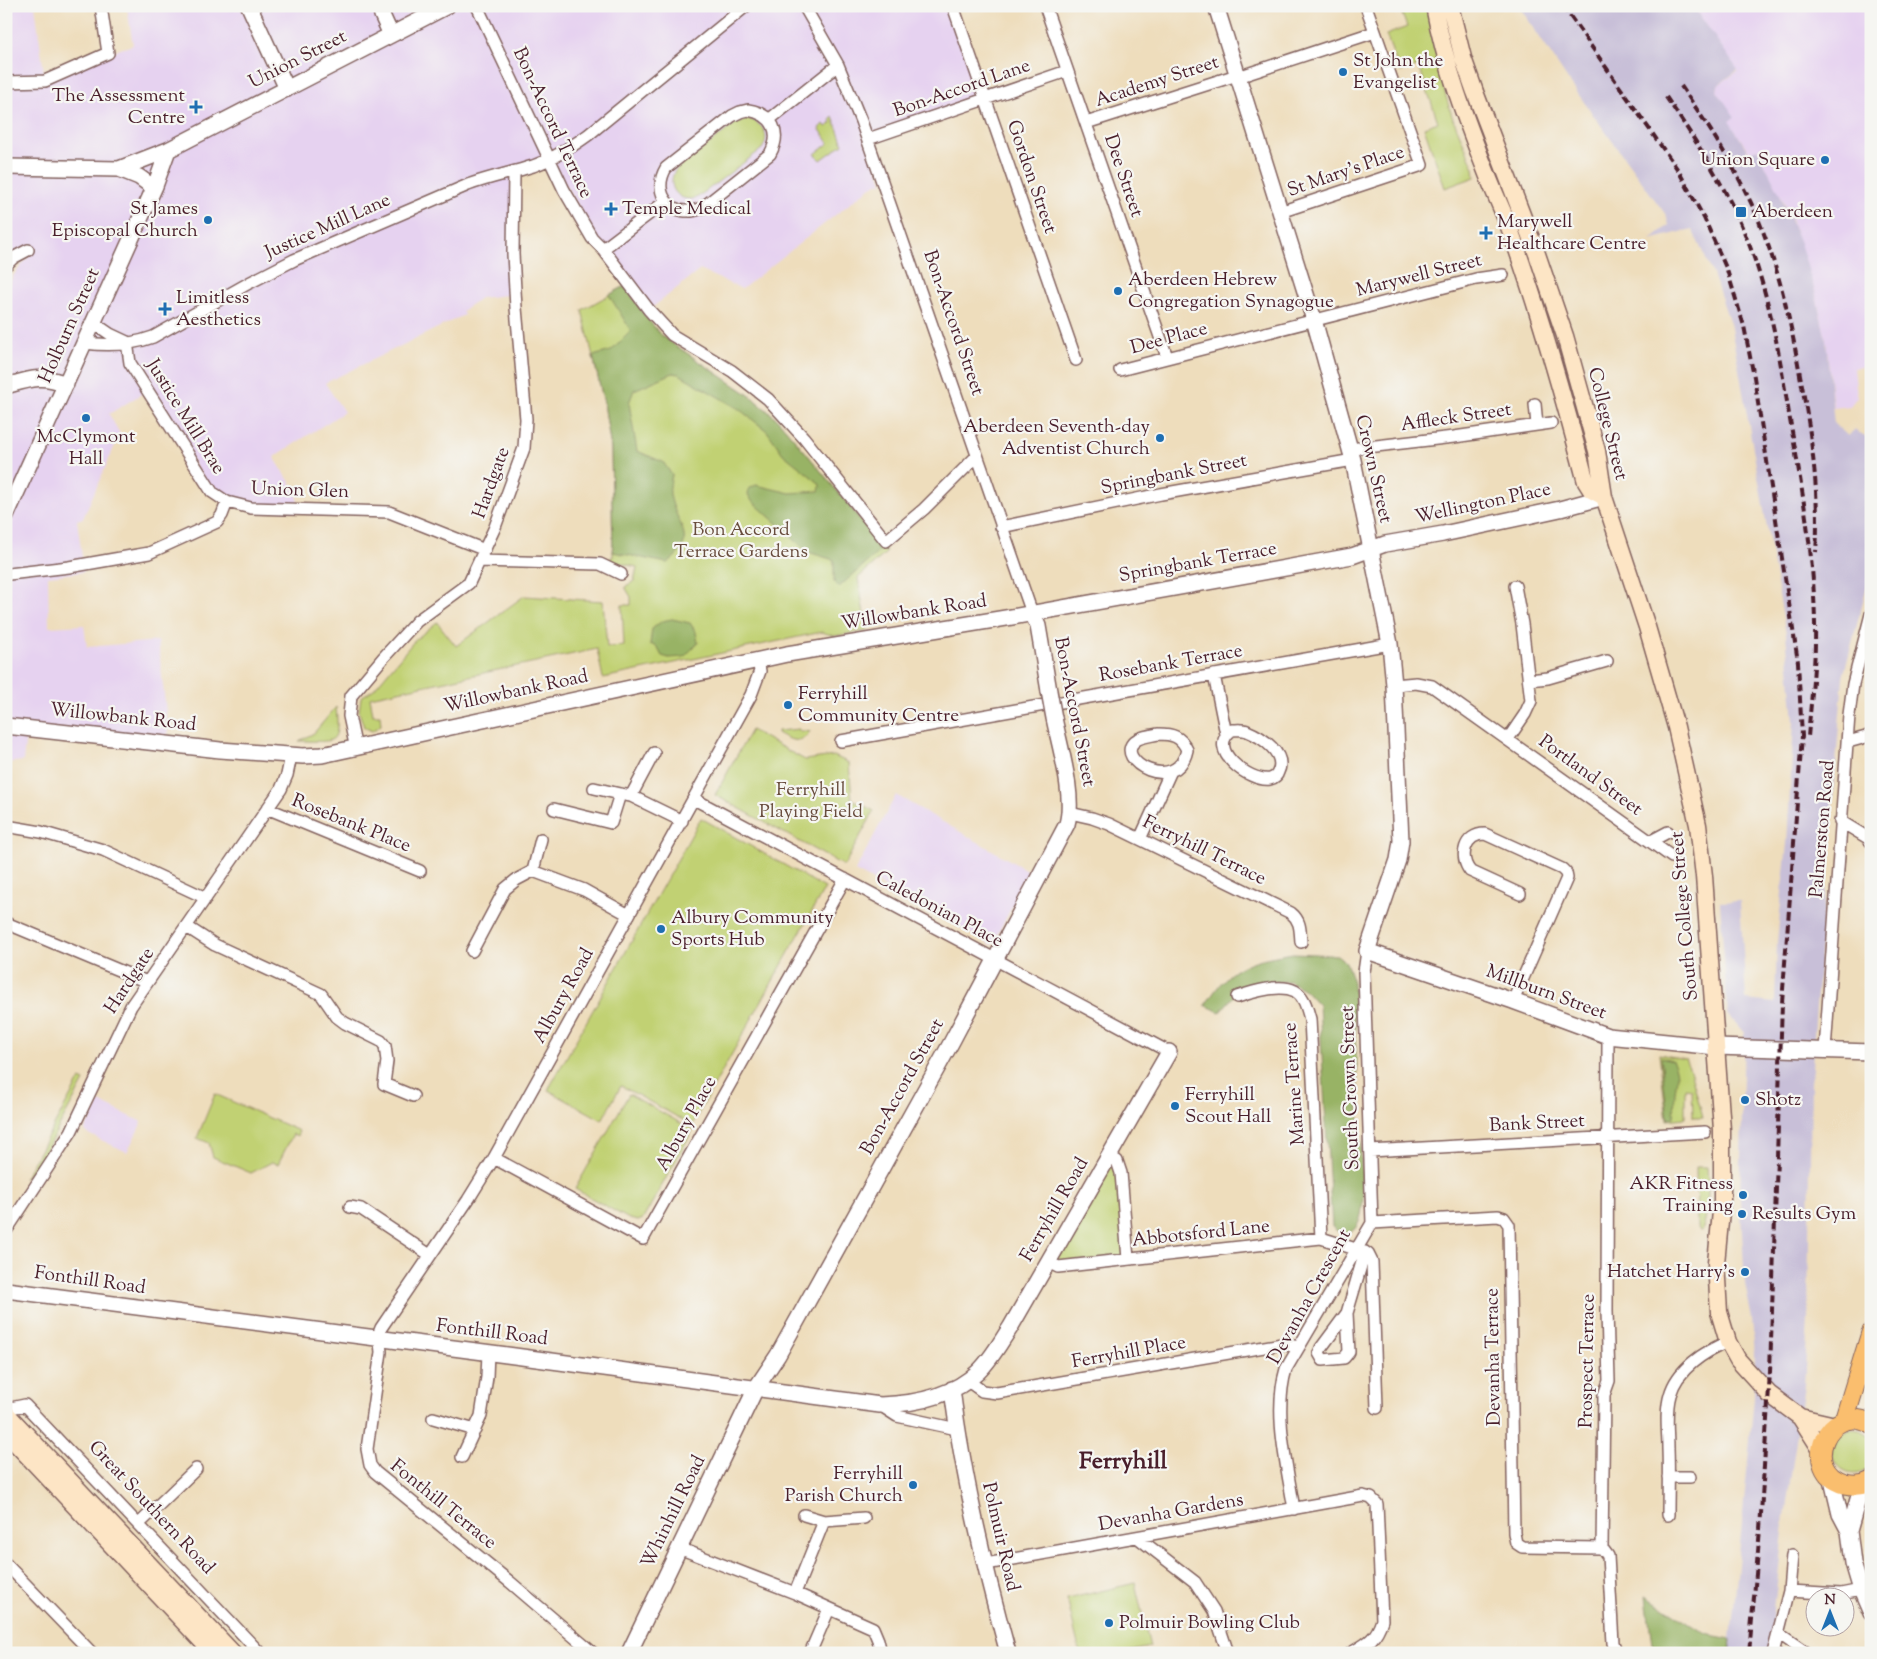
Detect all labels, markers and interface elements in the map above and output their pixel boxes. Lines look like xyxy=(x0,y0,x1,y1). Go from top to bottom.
street label: Union Street xyxy=(244,24,352,96)
street label: Bon-Accord Terrace xyxy=(505,43,599,203)
place label: St John the Evangelist xyxy=(1353,48,1444,97)
street label: Academy Street xyxy=(1092,49,1223,115)
street label: Bon-Accord Lane xyxy=(890,53,1034,125)
marker: St John the Evangelist xyxy=(1337,66,1349,78)
place label: The Assessment Centre xyxy=(52,83,185,132)
marker: The Assessment Centre xyxy=(189,100,203,114)
street label: Gordon Street xyxy=(999,117,1063,238)
street label: Dee Street xyxy=(1096,131,1150,221)
street label: St Mary's Place xyxy=(1284,139,1408,205)
place label: Union Square xyxy=(1700,147,1815,174)
marker: Union Square xyxy=(1819,154,1831,166)
street label: Justice Mill Lane xyxy=(260,187,395,267)
place label: St James Episcopal Church xyxy=(52,196,198,245)
place label: Temple Medical xyxy=(622,196,751,223)
place label: Aberdeen xyxy=(1752,199,1833,226)
marker: Temple Medical xyxy=(604,202,618,216)
marker: Aberdeen xyxy=(1734,205,1748,219)
place label: Marywell Healthcare Centre xyxy=(1497,209,1647,258)
marker: St James Episcopal Church xyxy=(202,214,214,226)
marker: Marywell Healthcare Centre xyxy=(1479,226,1493,240)
street label: Bon-Accord Street xyxy=(915,247,991,400)
street label: Marywell Street xyxy=(1353,247,1485,305)
street label: Holburn Street xyxy=(33,264,108,388)
place label: Aberdeen Hebrew Congregation Synagogue xyxy=(1128,267,1334,316)
place label: Limitless Aesthetics xyxy=(176,285,261,334)
marker: Aberdeen Hebrew Congregation Synagogue xyxy=(1112,285,1124,297)
marker: Limitless Aesthetics xyxy=(158,302,172,316)
street label: Dee Place xyxy=(1127,316,1211,362)
street label: Justice Mill Brae xyxy=(138,353,231,480)
street label: College Street xyxy=(1580,365,1634,484)
street label: Affleck Street xyxy=(1399,397,1514,439)
marker: McClymont Hall xyxy=(80,412,92,424)
street label: Crown Street xyxy=(1347,412,1399,526)
place label: Aberdeen Seventh-day Adventist Church xyxy=(963,414,1151,463)
place label: McClymont Hall xyxy=(36,424,136,473)
marker: Aberdeen Seventh-day Adventist Church xyxy=(1154,432,1166,444)
street label: Hardgate xyxy=(467,443,517,523)
street label: Springbank Street xyxy=(1099,447,1250,502)
street label: Union Glen xyxy=(250,476,350,506)
street label: Wellington Place xyxy=(1412,476,1554,532)
park label: Bon Accord Terrace Gardens xyxy=(674,517,808,566)
street label: Springbank Terrace xyxy=(1117,536,1279,590)
street label: Willowbank Road xyxy=(839,588,989,638)
street label: Bon-Accord Street xyxy=(1046,635,1102,790)
street label: Rosebank Terrace xyxy=(1097,638,1245,690)
street label: Willowbank Road xyxy=(441,663,591,721)
place label: Ferryhill Community Centre xyxy=(798,681,959,730)
street label: Willowbank Road xyxy=(48,697,198,739)
marker: Ferryhill Community Centre xyxy=(782,699,794,711)
street label: Portland Street xyxy=(1532,729,1648,823)
street label: Palmerston Road xyxy=(1804,759,1843,899)
park label: Ferryhill Playing Field xyxy=(759,777,863,826)
street label: Rosebank Place xyxy=(287,788,415,860)
street label: Ferryhill Terrace xyxy=(1138,809,1271,893)
street label: South College Street xyxy=(1664,830,1706,1002)
street label: Caledonian Place xyxy=(870,865,1008,955)
place label: Albury Community Sports Hub xyxy=(671,905,834,954)
marker: Albury Community Sports Hub xyxy=(655,923,667,935)
street label: Hardgate xyxy=(98,942,162,1020)
street label: Albury Road xyxy=(527,943,602,1049)
street label: Millburn Street xyxy=(1482,959,1610,1027)
street label: South Crown Street xyxy=(1335,1005,1367,1171)
street label: Bon-Accord Street xyxy=(854,1014,952,1160)
street label: Marine Terrace xyxy=(1277,1021,1313,1146)
street label: Albury Place xyxy=(650,1072,724,1176)
place label: Ferryhill Scout Hall xyxy=(1185,1082,1271,1131)
place label: Shotz xyxy=(1755,1087,1801,1114)
marker: Shotz xyxy=(1739,1094,1751,1106)
marker: Ferryhill Scout Hall xyxy=(1169,1100,1181,1112)
street label: Bank Street xyxy=(1489,1108,1586,1140)
street label: Ferryhill Road xyxy=(1014,1153,1096,1267)
place label: AKR Fitness Training xyxy=(1629,1171,1733,1220)
marker: AKR Fitness Training xyxy=(1737,1189,1749,1201)
place label: Results Gym xyxy=(1752,1201,1856,1228)
marker: Results Gym xyxy=(1736,1208,1748,1220)
street label: Abbotsford Lane xyxy=(1131,1213,1272,1255)
street label: Devanha Crescent xyxy=(1262,1224,1359,1370)
place label: Hatchet Harry's xyxy=(1607,1259,1735,1286)
street label: Fonthill Road xyxy=(33,1260,148,1302)
marker: Hatchet Harry's xyxy=(1739,1266,1751,1278)
street label: Devanha Terrace xyxy=(1479,1288,1509,1426)
street label: Prospect Terrace xyxy=(1573,1293,1603,1429)
street label: Fonthill Road xyxy=(435,1313,550,1353)
street label: Ferryhill Place xyxy=(1070,1330,1189,1376)
street label: Great Southern Road xyxy=(82,1435,221,1581)
district label: Ferryhill xyxy=(1079,1445,1167,1479)
street label: Whinhill Road xyxy=(635,1451,713,1573)
street label: Fonthill Terrace xyxy=(384,1454,502,1557)
place label: Ferryhill Parish Church xyxy=(785,1461,903,1510)
marker: Ferryhill Parish Church xyxy=(907,1479,919,1491)
street label: Polmuir Road xyxy=(974,1480,1026,1594)
street label: Devanha Gardens xyxy=(1096,1487,1246,1539)
north arrow xyxy=(1804,1586,1854,1636)
text: N xyxy=(1824,1591,1836,1611)
place label: Polmuir Bowling Club xyxy=(1119,1610,1300,1637)
marker: Polmuir Bowling Club xyxy=(1103,1617,1115,1629)

